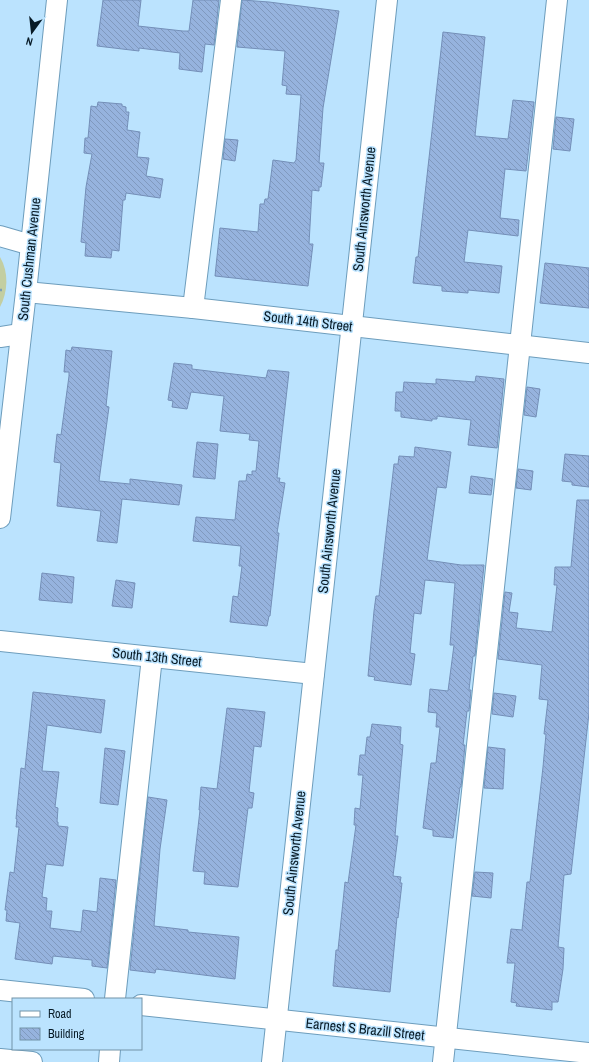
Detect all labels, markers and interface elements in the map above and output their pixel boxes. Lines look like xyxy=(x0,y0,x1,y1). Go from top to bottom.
north arrow xyxy=(12,12,52,52)
text: N xyxy=(24,34,34,49)
street label: South Ainsworth Avenue xyxy=(349,146,379,272)
street label: South Cushman Avenue xyxy=(14,197,44,321)
street label: South 14th Street xyxy=(263,307,353,335)
street label: South Ainsworth Avenue xyxy=(314,468,344,594)
street label: South 13th Street xyxy=(112,643,202,671)
street label: South Ainsworth Avenue xyxy=(279,790,309,916)
legend xyxy=(12,998,142,1050)
text: Road xyxy=(48,1006,72,1022)
street label: Earnest S Brazill Street xyxy=(305,1014,425,1044)
text: Building xyxy=(48,1026,85,1042)

